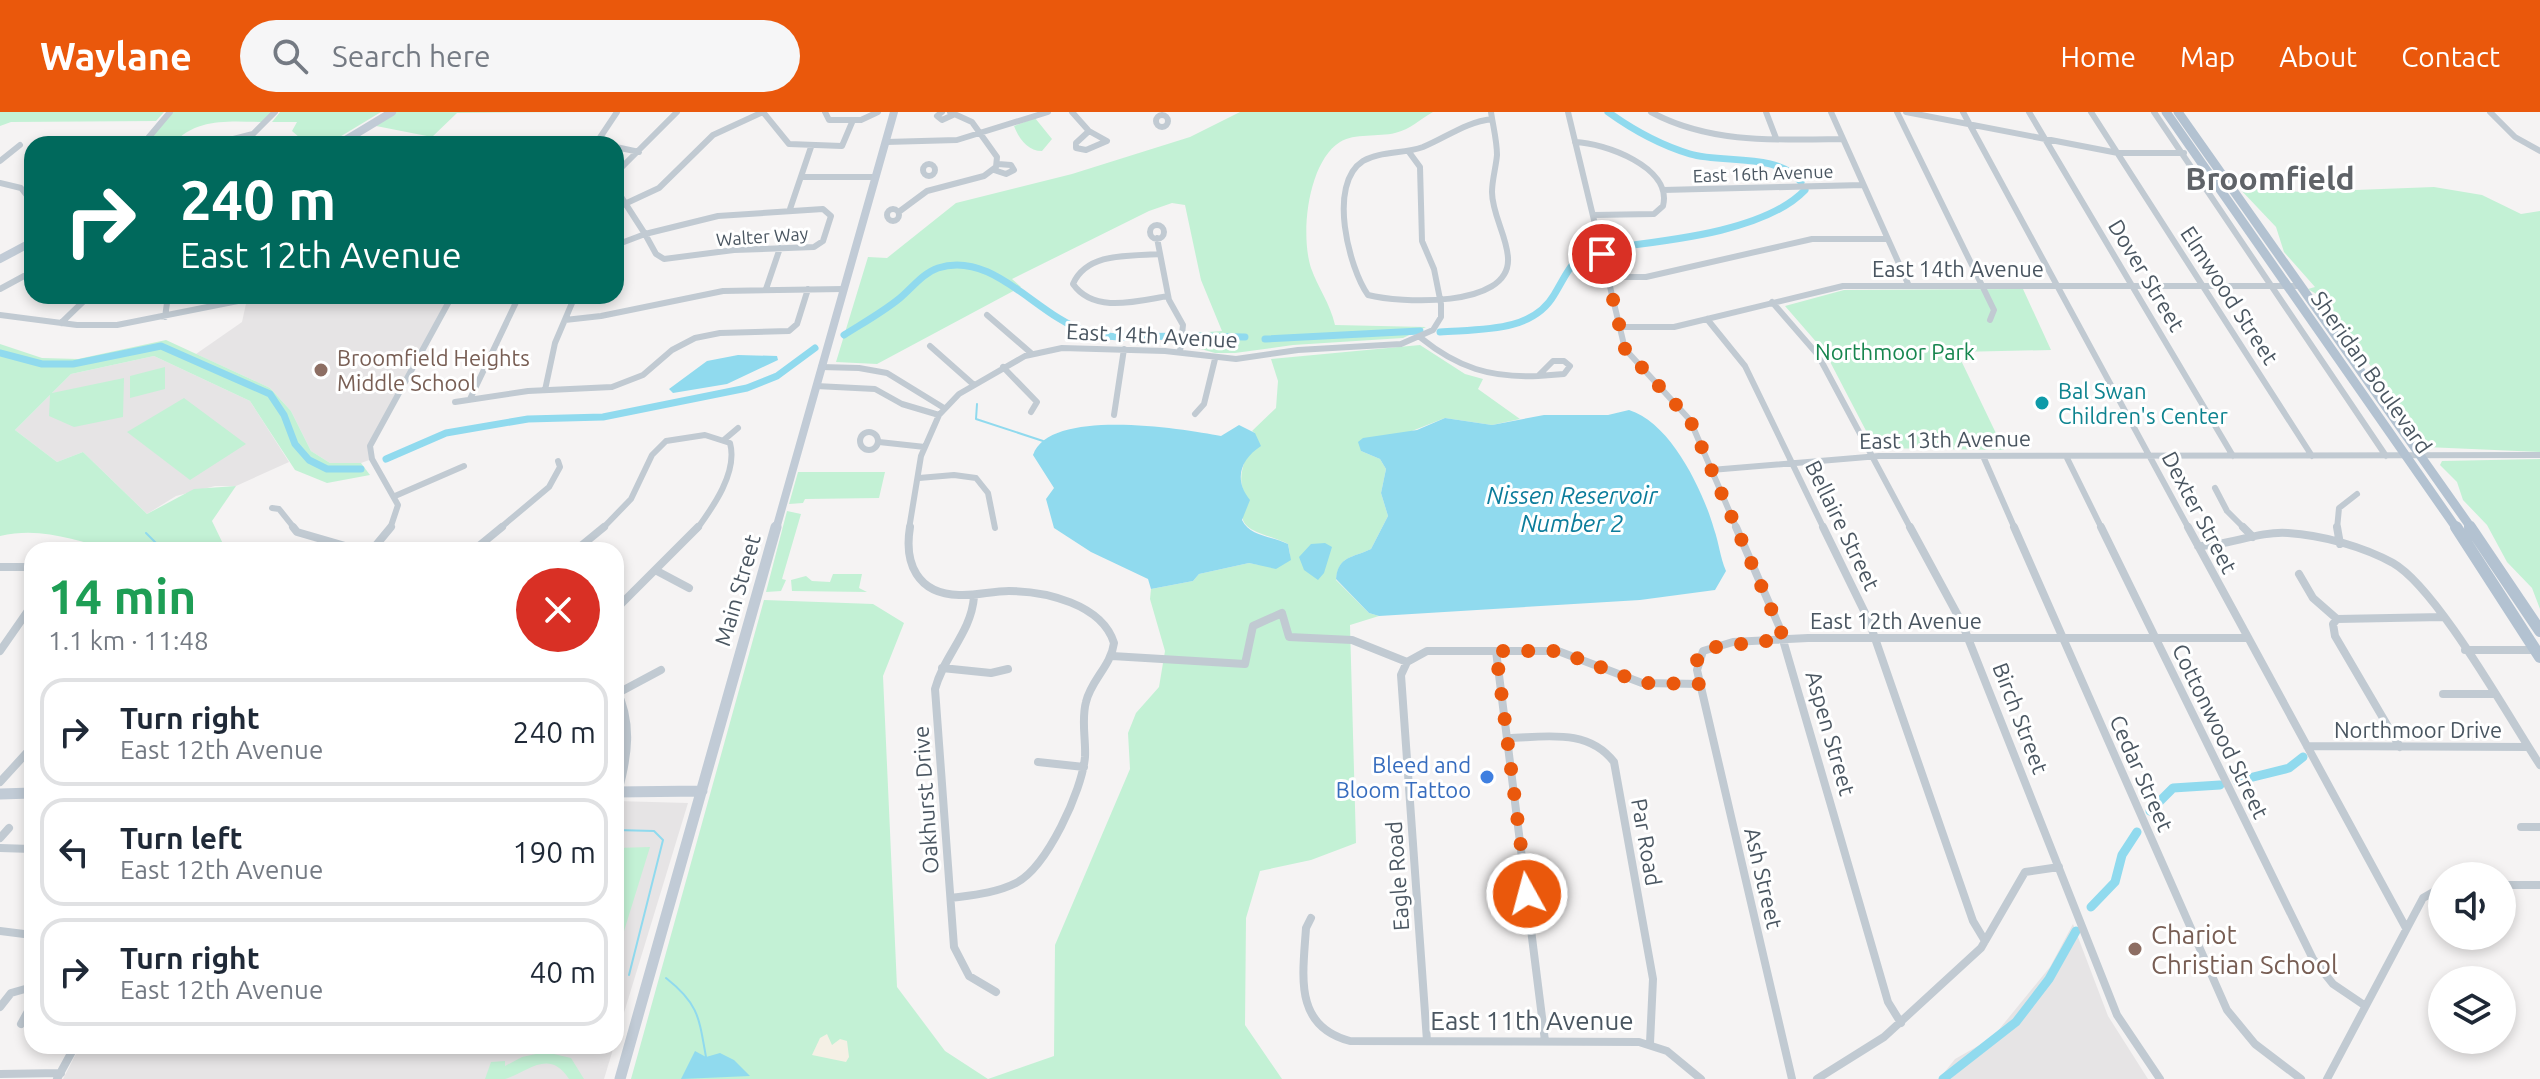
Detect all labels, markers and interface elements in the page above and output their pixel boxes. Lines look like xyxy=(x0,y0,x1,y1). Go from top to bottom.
search box xyxy=(240,20,800,92)
icon: search xyxy=(268,34,312,78)
text: Waylane xyxy=(40,35,192,77)
text: Search here xyxy=(332,39,491,73)
text: Home xyxy=(2061,41,2136,72)
text: Map xyxy=(2180,41,2235,72)
text: About xyxy=(2279,41,2357,72)
text: Contact xyxy=(2401,41,2500,72)
district label: Broomfield xyxy=(2185,160,2355,196)
street label: East 16th Avenue xyxy=(1692,161,1834,185)
icon: right xyxy=(48,168,152,272)
text: 240 m xyxy=(180,168,336,231)
street label: Dover Street xyxy=(2104,215,2190,336)
pin xyxy=(1568,220,1636,288)
street label: Elmwood Street xyxy=(2176,221,2284,369)
street label: Walter Way xyxy=(715,223,809,249)
icon: arrive xyxy=(1580,232,1624,276)
text: East 12th Avenue xyxy=(180,234,462,275)
street label: East 14th Avenue xyxy=(1872,256,2044,281)
street label: Sheridan Boulevard xyxy=(2307,286,2437,458)
street label: East 14th Avenue xyxy=(1065,318,1239,352)
park label: Northmoor Park xyxy=(1815,339,1975,364)
place label: Broomfield Heights Middle School xyxy=(337,345,530,395)
marker: Broomfield Heights Middle School xyxy=(312,361,330,379)
place label: Bal Swan Children's Center xyxy=(2058,378,2228,428)
marker: Bal Swan Children's Center xyxy=(2033,394,2051,412)
street label: East 13th Avenue xyxy=(1859,425,2031,453)
street label: Dexter Street xyxy=(2157,447,2243,577)
street label: Bellaire Street xyxy=(1801,456,1885,594)
water label: Nissen Reservoir Number 2 xyxy=(1486,482,1658,537)
street label: Main Street xyxy=(709,531,765,649)
button: close xyxy=(516,568,600,652)
text: 14 min xyxy=(48,569,196,623)
street label: East 12th Avenue xyxy=(1810,608,1982,633)
text: 1.1 km · 11:48 xyxy=(48,626,209,655)
street label: Cottonwood Street xyxy=(2168,640,2274,823)
street label: Birch Street xyxy=(1988,659,2054,777)
street label: Aspen Street xyxy=(1801,668,1861,798)
text: Turn right xyxy=(120,701,260,735)
icon: right xyxy=(52,710,96,754)
street label: Cedar Street xyxy=(2105,711,2179,835)
text: 240 m xyxy=(512,715,596,749)
street label: Northmoor Drive xyxy=(2334,717,2502,742)
street label: Oakhurst Drive xyxy=(907,725,943,875)
text: East 12th Avenue xyxy=(120,735,323,764)
place label: Bleed and Bloom Tattoo xyxy=(1336,752,1471,802)
marker: Bleed and Bloom Tattoo xyxy=(1478,768,1496,786)
street label: Par Road xyxy=(1627,796,1667,888)
street label: Eagle Road xyxy=(1381,820,1413,932)
text: Turn left xyxy=(120,821,242,855)
street label: Ash Street xyxy=(1740,825,1788,931)
icon: left xyxy=(52,830,96,874)
text: 190 m xyxy=(512,835,596,869)
position arrow xyxy=(1485,852,1569,936)
text: East 12th Avenue xyxy=(120,855,323,884)
map controls xyxy=(2428,862,2516,1054)
button: sound xyxy=(2428,862,2516,950)
place label: Chariot Christian School xyxy=(2151,920,2338,979)
marker: Chariot Christian School xyxy=(2126,940,2144,958)
text: Turn right xyxy=(120,941,260,975)
icon: right xyxy=(52,950,96,994)
text: 40 m xyxy=(529,955,596,989)
button: layers xyxy=(2428,966,2516,1054)
text: East 12th Avenue xyxy=(120,975,323,1004)
street label: East 11th Avenue xyxy=(1430,1006,1634,1035)

